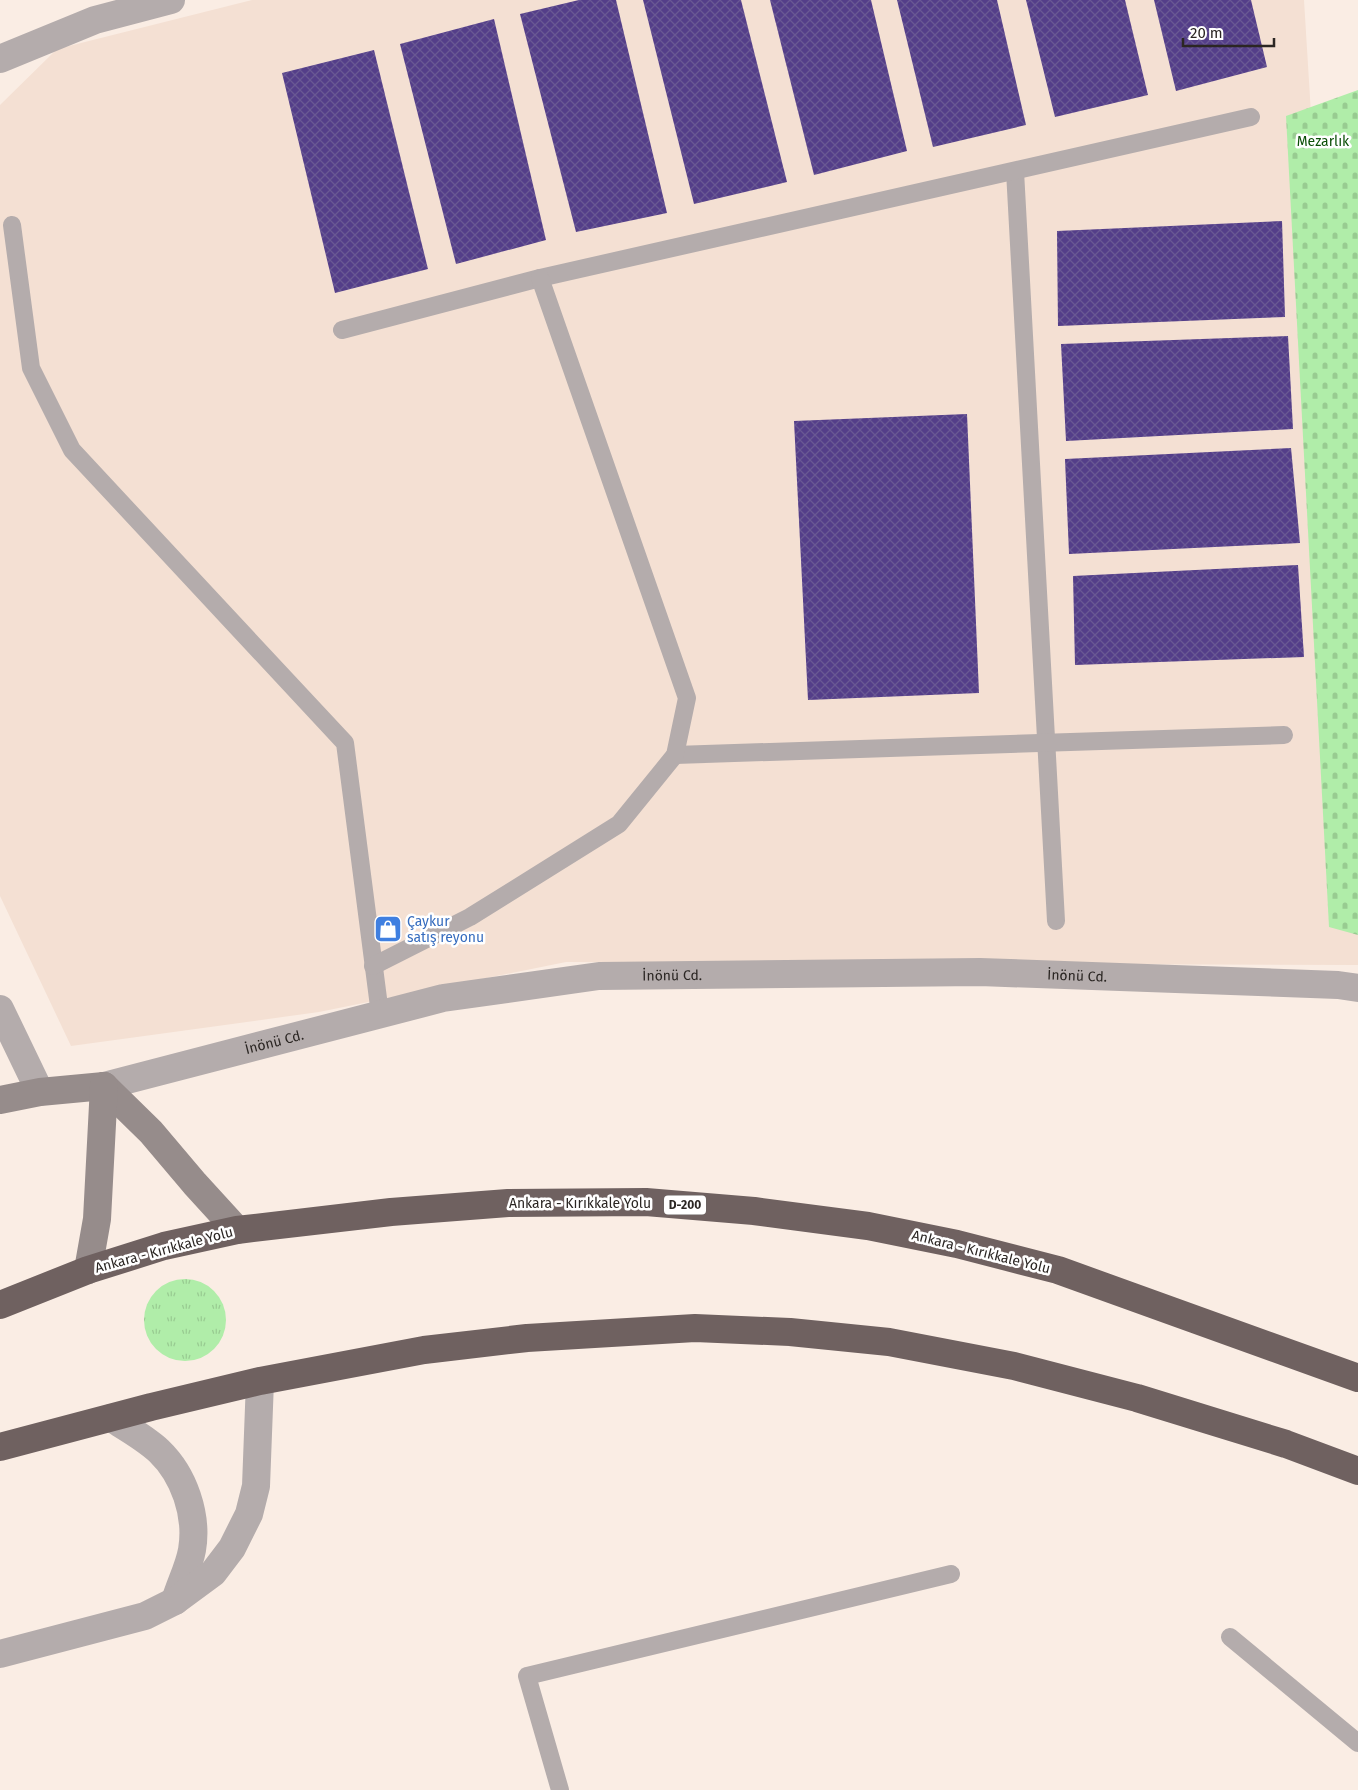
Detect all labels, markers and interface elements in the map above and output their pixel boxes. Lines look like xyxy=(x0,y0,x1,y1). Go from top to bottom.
scale bar xyxy=(1183,15,1274,47)
text: 20 m xyxy=(1190,24,1223,42)
park label: Mezarlık xyxy=(1297,133,1350,150)
place label: Çaykur satış reyonu xyxy=(407,913,484,946)
shop icon: Çaykur satış reyonu xyxy=(373,914,403,944)
street label: İnönü Cd. xyxy=(1047,965,1107,985)
street label: İnönü Cd. xyxy=(642,966,702,984)
street label: İnönü Cd. xyxy=(243,1026,306,1058)
street label: Ankara - Kırıkkale Yolu xyxy=(509,1195,651,1212)
road number: D-200 xyxy=(664,1196,706,1214)
street label: Ankara - Kırıkkale Yolu xyxy=(93,1223,235,1277)
street label: Ankara - Kırıkkale Yolu xyxy=(910,1227,1052,1277)

